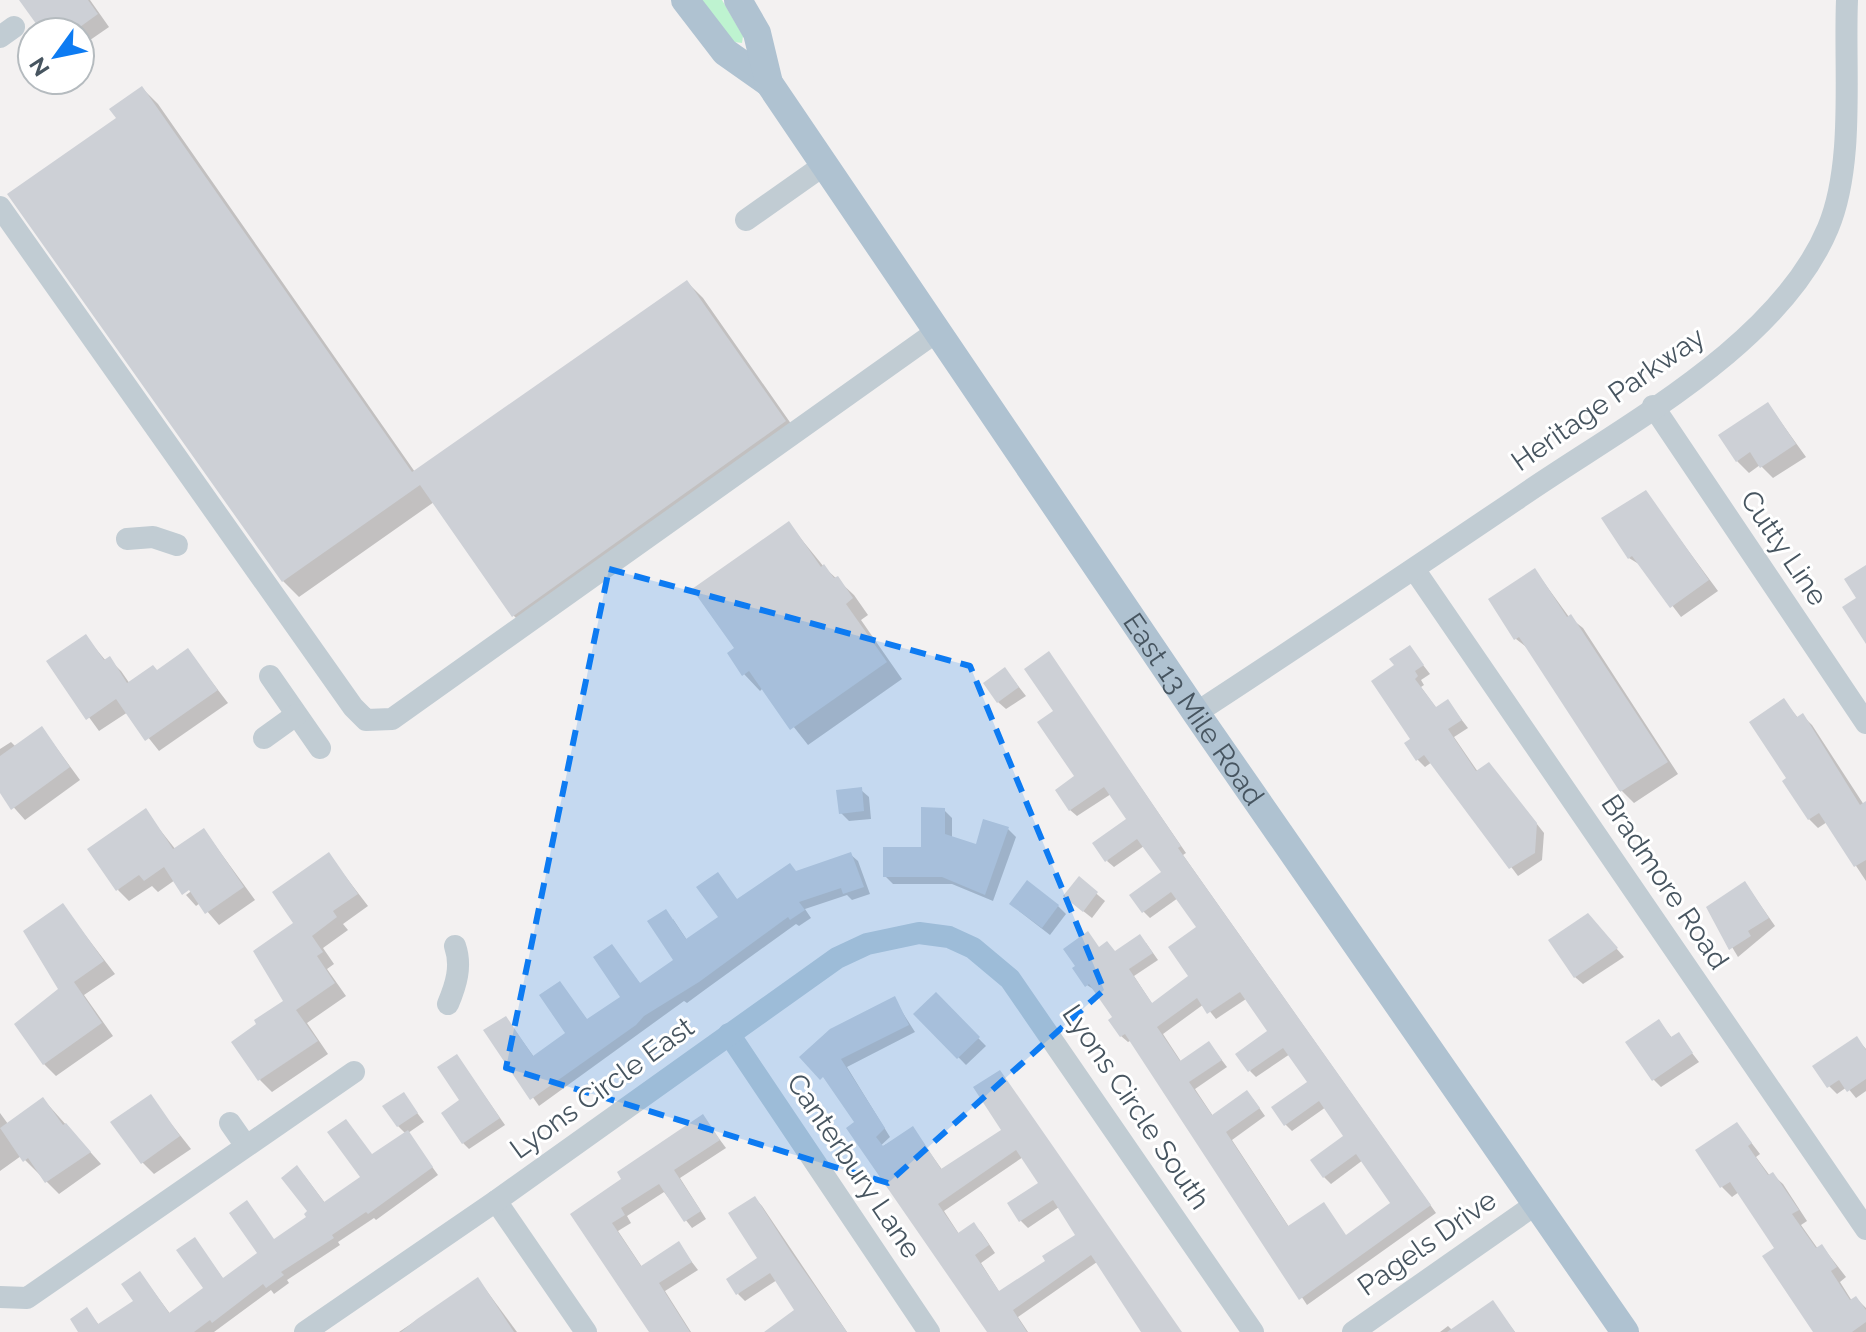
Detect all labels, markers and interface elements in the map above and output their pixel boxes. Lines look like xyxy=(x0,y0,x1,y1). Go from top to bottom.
north arrow xyxy=(16,16,96,96)
text: N xyxy=(24,53,55,81)
street label: Heritage Parkway xyxy=(1505,320,1711,478)
street label: Cutty Line xyxy=(1734,484,1834,612)
street label: East 13 Mile Road xyxy=(1117,607,1271,811)
street label: Bradmore Road xyxy=(1594,788,1736,976)
street label: Lyons Circle South xyxy=(1055,998,1217,1216)
street label: Lyons Circle East xyxy=(504,1010,701,1166)
street label: Canterbury Lane xyxy=(780,1067,928,1265)
street label: Pagels Drive xyxy=(1351,1183,1503,1303)

